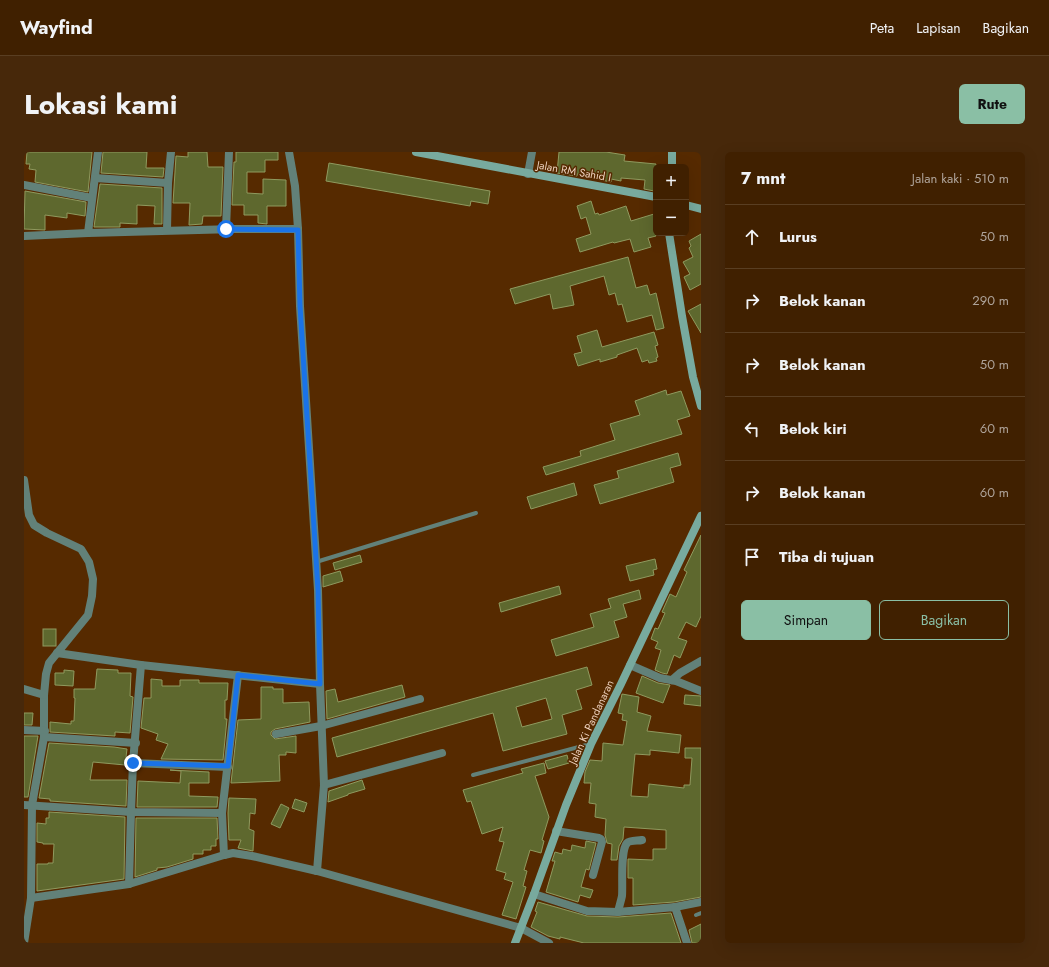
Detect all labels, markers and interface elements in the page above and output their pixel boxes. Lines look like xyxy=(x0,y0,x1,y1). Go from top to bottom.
text: Wayfind xyxy=(20,14,93,41)
text: Peta xyxy=(870,18,894,38)
text: Lapisan xyxy=(916,18,961,38)
text: Bagikan xyxy=(983,18,1029,38)
text: Lokasi kami xyxy=(24,84,177,125)
button: Rute xyxy=(959,84,1025,124)
street label: Jalan RM Sahid I xyxy=(534,156,613,185)
map controls xyxy=(653,164,689,236)
button: + xyxy=(653,164,689,200)
text: 7 mnt xyxy=(741,166,785,190)
text: Jalan kaki · 510 m xyxy=(912,169,1009,188)
button: − xyxy=(653,200,689,236)
route start xyxy=(217,220,235,238)
icon: ahead xyxy=(741,226,763,248)
text: Lurus xyxy=(779,226,817,248)
text: 50 m xyxy=(980,227,1009,246)
icon: right xyxy=(741,290,763,312)
text: Belok kanan xyxy=(779,290,866,312)
text: 290 m xyxy=(972,291,1009,310)
icon: right xyxy=(741,354,763,376)
text: Belok kanan xyxy=(779,354,866,376)
text: 50 m xyxy=(980,355,1009,374)
icon: left xyxy=(741,418,763,440)
text: Belok kiri xyxy=(779,418,847,440)
text: 60 m xyxy=(980,419,1009,438)
icon: right xyxy=(741,482,763,504)
text: Belok kanan xyxy=(779,482,866,504)
text: 60 m xyxy=(980,483,1009,502)
icon: arrive xyxy=(741,546,763,568)
text: Tiba di tujuan xyxy=(779,546,874,568)
button: Simpan xyxy=(741,600,871,640)
button: Bagikan xyxy=(879,600,1009,640)
street label: Jalan Ki Pandanaran xyxy=(564,677,618,769)
route end xyxy=(124,754,142,772)

